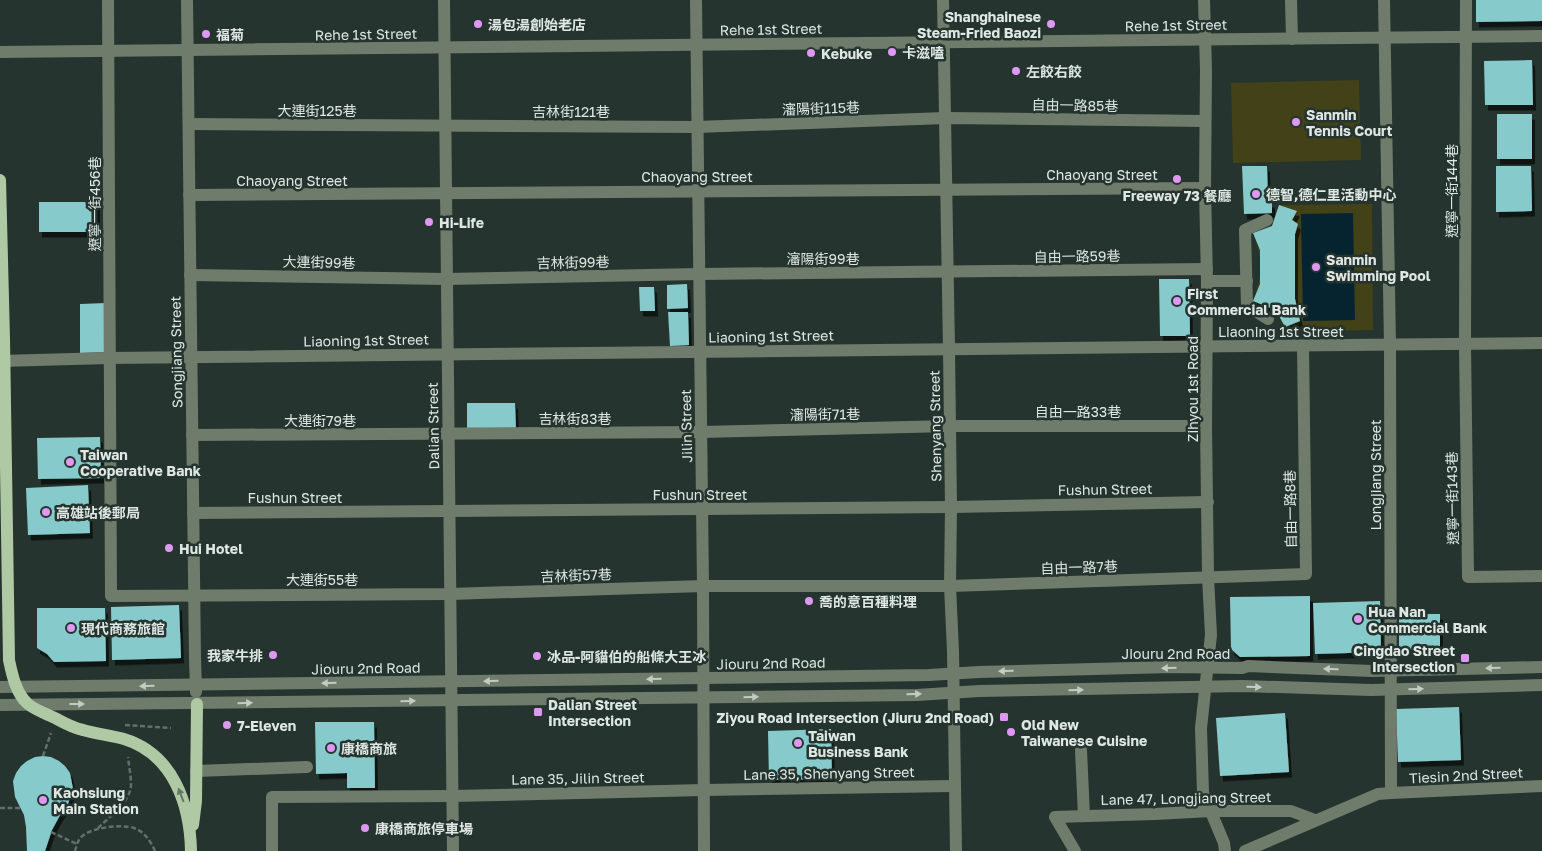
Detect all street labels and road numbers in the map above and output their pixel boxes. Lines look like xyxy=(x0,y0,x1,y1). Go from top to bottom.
street label: Rehe 1st Street xyxy=(1125,16,1227,34)
street label: Rehe 1st Street xyxy=(720,20,822,38)
street label: Rehe 1st Street xyxy=(315,25,417,43)
street label: 自由一路85巷 xyxy=(1032,96,1118,114)
street label: 瀋陽街115巷 xyxy=(782,98,860,118)
street label: 大連街125巷 xyxy=(277,102,357,119)
street label: 吉林街121巷 xyxy=(532,103,610,120)
street label: 遼寧一街144巷 xyxy=(1443,144,1460,238)
street label: 遼寧一街456巷 xyxy=(86,156,103,252)
street label: Chaoyang Street xyxy=(1046,166,1158,183)
street label: Chaoyang Street xyxy=(641,168,753,185)
street label: Chaoyang Street xyxy=(236,172,348,189)
street label: 自由一路59巷 xyxy=(1034,247,1120,265)
street label: 瀋陽街99巷 xyxy=(787,250,859,267)
street label: 大連街99巷 xyxy=(282,253,356,271)
street label: 吉林街99巷 xyxy=(536,253,610,271)
street label: Songjiang Street xyxy=(167,296,185,408)
street label: Liaoning 1st Street xyxy=(1218,323,1344,340)
street label: Liaoning 1st Street xyxy=(708,326,834,346)
street label: Liaoning 1st Street xyxy=(303,330,429,350)
street label: Zihyou 1st Road xyxy=(1184,336,1201,442)
street label: Shenyang Street xyxy=(926,370,944,482)
street label: Dalian Street xyxy=(424,382,442,470)
street label: Jilin Street xyxy=(677,389,695,463)
street label: 自由一路33巷 xyxy=(1035,403,1121,420)
street label: 瀋陽街71巷 xyxy=(790,405,860,423)
street label: 吉林街83巷 xyxy=(539,410,611,427)
street label: 大連街79巷 xyxy=(284,412,356,429)
street label: Longjiang Street xyxy=(1367,419,1384,531)
street label: 遼寧一街143巷 xyxy=(1443,451,1461,545)
street label: 自由一路8巷 xyxy=(1281,470,1299,548)
street label: Fushun Street xyxy=(1057,480,1153,498)
street label: Fushun Street xyxy=(653,486,747,503)
street label: Fushun Street xyxy=(248,489,342,506)
street label: 自由一路7巷 xyxy=(1040,557,1118,577)
street label: 吉林街57巷 xyxy=(540,565,612,585)
street label: 大連街55巷 xyxy=(286,571,358,588)
street label: Jiouru 2nd Road xyxy=(1122,645,1230,662)
street label: Jiouru 2nd Road xyxy=(716,654,826,672)
street label: Jiouru 2nd Road xyxy=(311,659,421,677)
street label: Lane 35, Shenyang Street xyxy=(743,763,915,783)
street label: Tiesin 2nd Street xyxy=(1409,764,1523,786)
street label: Lane 35, Jilin Street xyxy=(511,768,645,788)
street label: Lane 47, Longjiang Street xyxy=(1100,788,1272,808)

